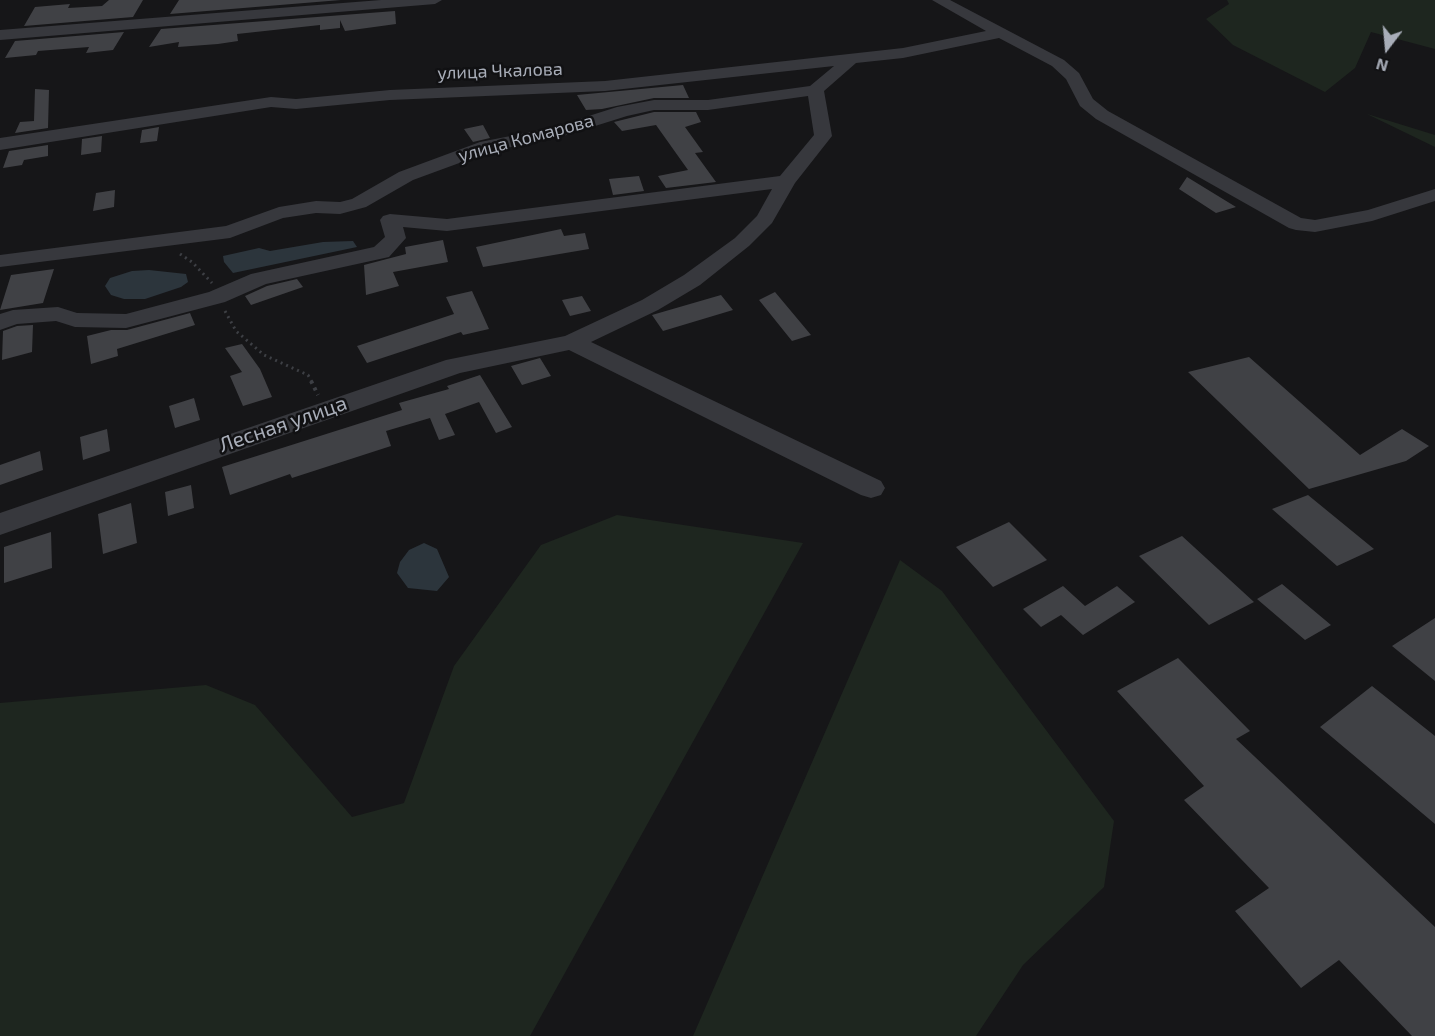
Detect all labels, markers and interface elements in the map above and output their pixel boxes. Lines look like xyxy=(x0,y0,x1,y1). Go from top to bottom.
north arrow xyxy=(1357,18,1417,78)
text: N xyxy=(1374,55,1390,77)
street label: улица Чкалова xyxy=(437,58,563,84)
street label: улица Комарова xyxy=(456,110,596,166)
street label: Лесная улица xyxy=(216,390,350,458)

